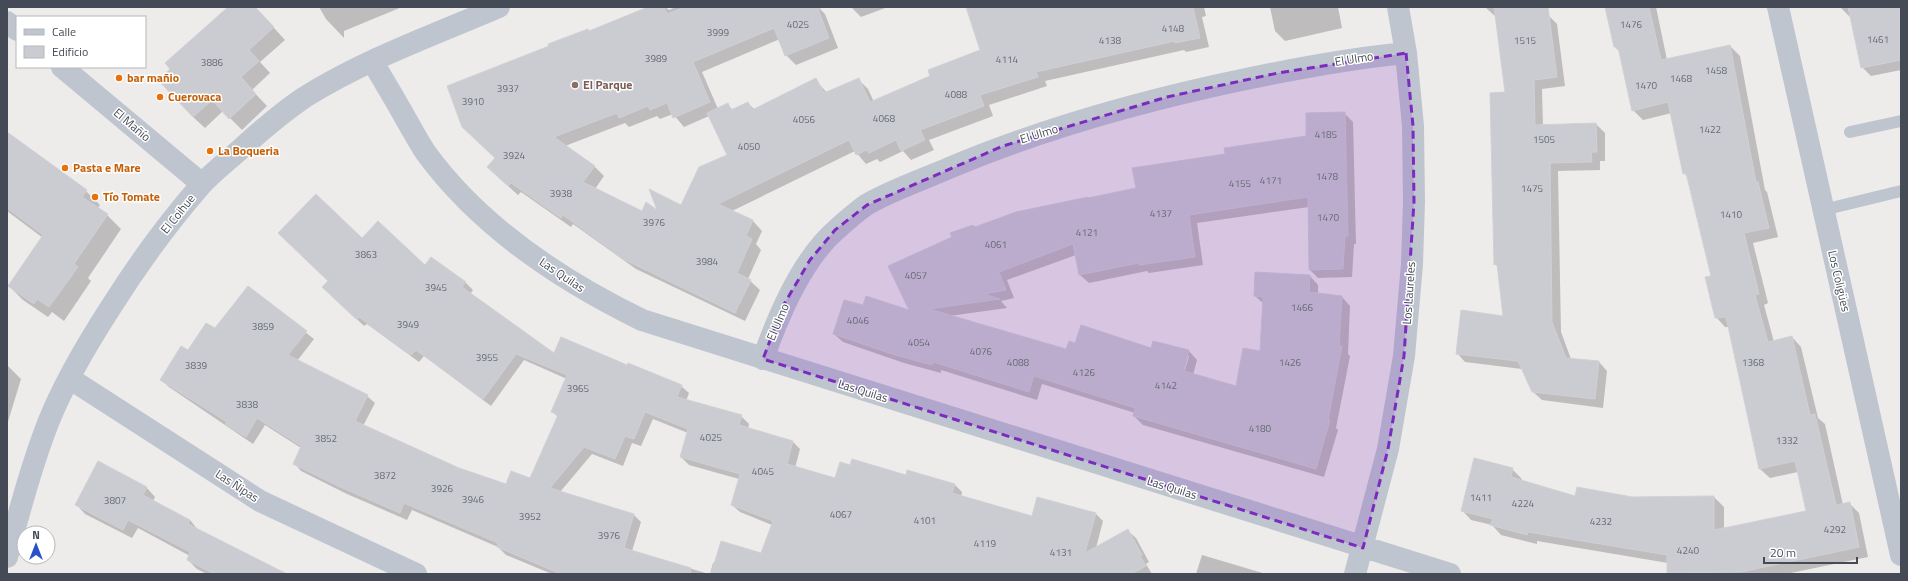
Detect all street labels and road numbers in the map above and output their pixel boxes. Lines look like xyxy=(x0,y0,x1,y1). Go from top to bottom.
street label: El Ulmo xyxy=(1333,46,1375,71)
street label: El Mañío xyxy=(110,103,155,146)
street label: El Ulmo xyxy=(1017,119,1060,148)
street label: El Coihue xyxy=(156,190,200,238)
street label: Los Coligües xyxy=(1823,248,1856,314)
street label: Las Quilas xyxy=(536,252,589,297)
street label: Los Laureles xyxy=(1397,261,1420,325)
street label: El Ulmo xyxy=(761,300,794,343)
street label: Las Quilas xyxy=(836,374,891,407)
street label: Las Ñipas xyxy=(212,464,263,507)
street label: Las Quilas xyxy=(1145,471,1200,504)

